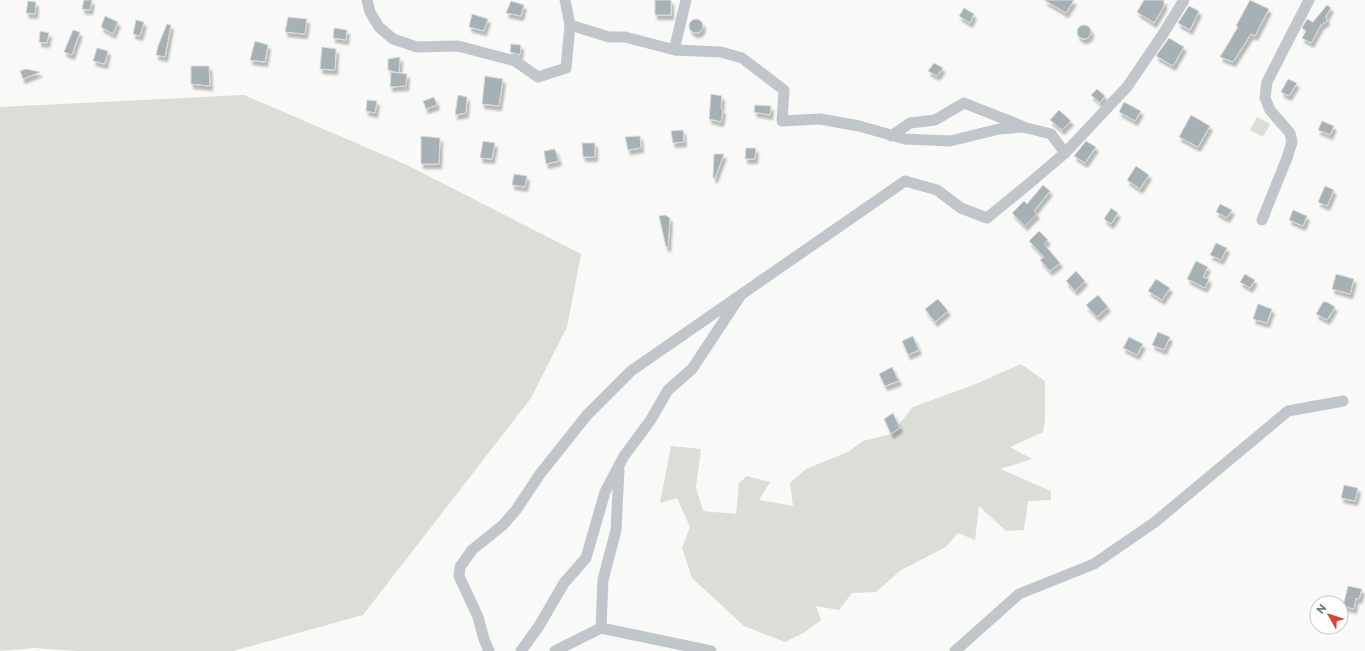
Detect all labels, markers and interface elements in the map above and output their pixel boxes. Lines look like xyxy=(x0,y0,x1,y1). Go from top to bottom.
north arrow xyxy=(1309,595,1349,635)
text: N xyxy=(1313,601,1328,616)

